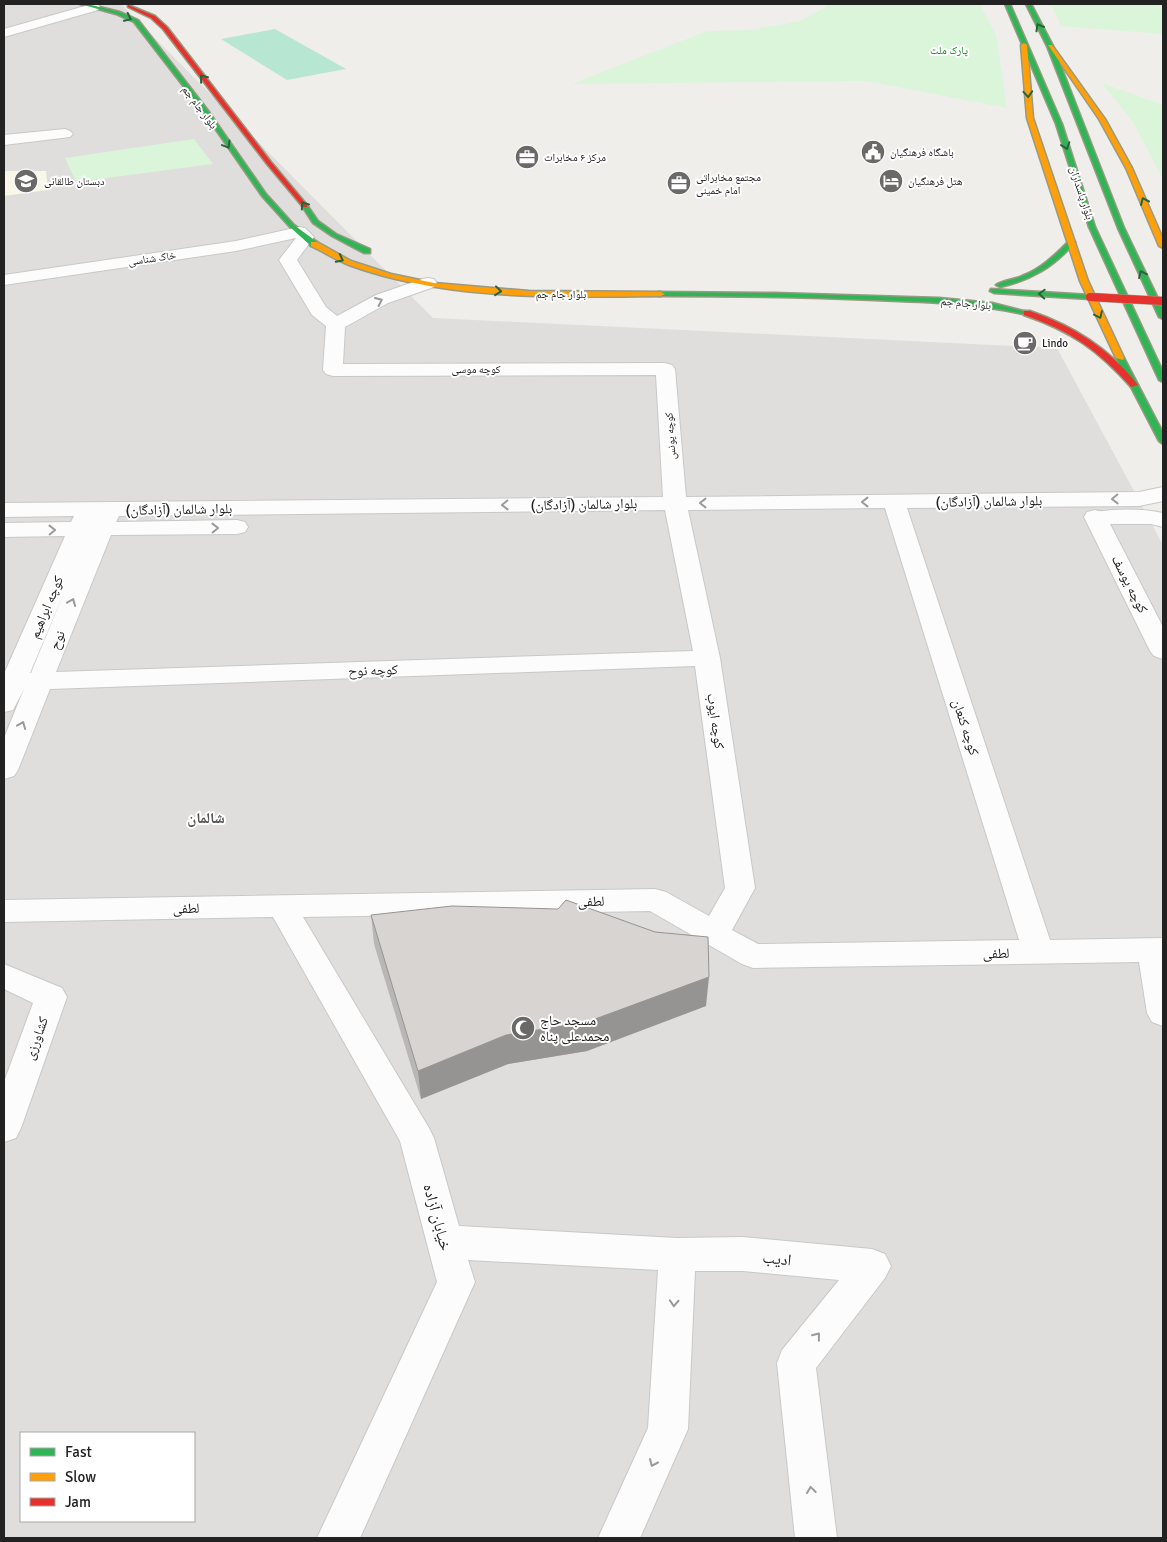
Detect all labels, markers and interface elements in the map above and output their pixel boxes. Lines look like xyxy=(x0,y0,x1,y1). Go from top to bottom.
one-way arrow xyxy=(123,11,132,22)
one-way arrow xyxy=(1035,23,1045,32)
park label: پارک ملت xyxy=(930,44,968,57)
one-way arrow xyxy=(201,75,209,84)
street label: بلوار جام جم xyxy=(178,83,220,132)
one-way arrow xyxy=(1023,90,1034,98)
public building icon: باشگاه فرهنگیان xyxy=(860,139,886,165)
one-way arrow xyxy=(220,140,230,149)
one-way arrow xyxy=(1060,141,1070,149)
office icon: مرکز ۶ مخابرات xyxy=(514,144,540,170)
place label: باشگاه فرهنگیان xyxy=(890,146,954,159)
place label: مرکز ۶ مخابرات xyxy=(544,151,606,164)
street label: بلوار پاسداران xyxy=(1067,165,1096,221)
school or university icon: دبستان طالقانی xyxy=(13,168,39,194)
hotel icon: هتل فرهنگیان xyxy=(878,168,904,194)
office icon: مجتمع مخابراتی امام خمینی xyxy=(666,170,692,196)
place label: مجتمع مخابراتی امام خمینی xyxy=(696,171,761,197)
place label: دبستان طالقانی xyxy=(44,175,105,188)
place label: هتل فرهنگیان xyxy=(908,175,963,188)
one-way arrow xyxy=(1139,197,1150,206)
one-way arrow xyxy=(301,201,310,211)
street label: خاک شناسی xyxy=(127,249,177,268)
one-way arrow xyxy=(335,253,344,263)
one-way arrow xyxy=(1138,270,1148,279)
one-way arrow xyxy=(495,285,503,296)
street label: بلوار جام جم xyxy=(536,288,586,302)
one-way arrow xyxy=(1037,288,1045,299)
street label: بلوار جام جم xyxy=(940,295,992,313)
one-way arrow xyxy=(374,297,383,308)
one-way arrow xyxy=(1092,310,1103,319)
cafe icon: Lindo xyxy=(1012,330,1038,356)
place label: Lindo xyxy=(1042,337,1068,350)
street label: کوچه موسی xyxy=(451,363,501,376)
street label: کوچه یونس xyxy=(662,412,679,460)
street label: بلوار شالمان (آزادگان) xyxy=(936,492,1043,511)
one-way arrow xyxy=(1111,494,1118,504)
street label: بلوار شالمان (آزادگان) xyxy=(531,495,638,514)
one-way arrow xyxy=(861,497,868,507)
one-way arrow xyxy=(698,498,706,508)
street label: بلوار شالمان (آزادگان) xyxy=(126,500,233,519)
one-way arrow xyxy=(501,500,508,510)
one-way arrow xyxy=(211,522,219,533)
one-way arrow xyxy=(49,525,57,535)
street label: کوچه یوسف xyxy=(1108,552,1151,616)
street label: کوچه ابراهیم xyxy=(26,573,68,641)
one-way arrow xyxy=(66,598,76,607)
street label: نوح xyxy=(46,628,70,653)
street label: کوچه نوح xyxy=(348,661,399,681)
street label: کوچه ایوب xyxy=(703,692,728,750)
street label: کوچه کنعان xyxy=(948,697,983,758)
one-way arrow xyxy=(16,721,26,730)
district label: شالمان xyxy=(187,809,225,827)
street label: لطفی xyxy=(577,893,605,910)
street label: لطفی xyxy=(172,900,200,917)
street label: لطفی xyxy=(982,945,1010,962)
place label: مسجد حاج محمدعلی پناه xyxy=(540,1012,609,1045)
street label: کشاورزی xyxy=(21,1014,52,1062)
mosque icon: مسجد حاج محمدعلی پناه xyxy=(510,1015,536,1041)
street label: خیابان آزاده xyxy=(419,1182,456,1253)
street label: ادیب xyxy=(761,1248,792,1270)
one-way arrow xyxy=(669,1300,680,1308)
one-way arrow xyxy=(812,1332,821,1341)
legend xyxy=(20,1432,195,1522)
text: Fast xyxy=(65,1443,92,1461)
one-way arrow xyxy=(649,1458,659,1467)
text: Slow xyxy=(65,1468,96,1486)
one-way arrow xyxy=(806,1486,817,1494)
text: Jam xyxy=(65,1493,91,1511)

